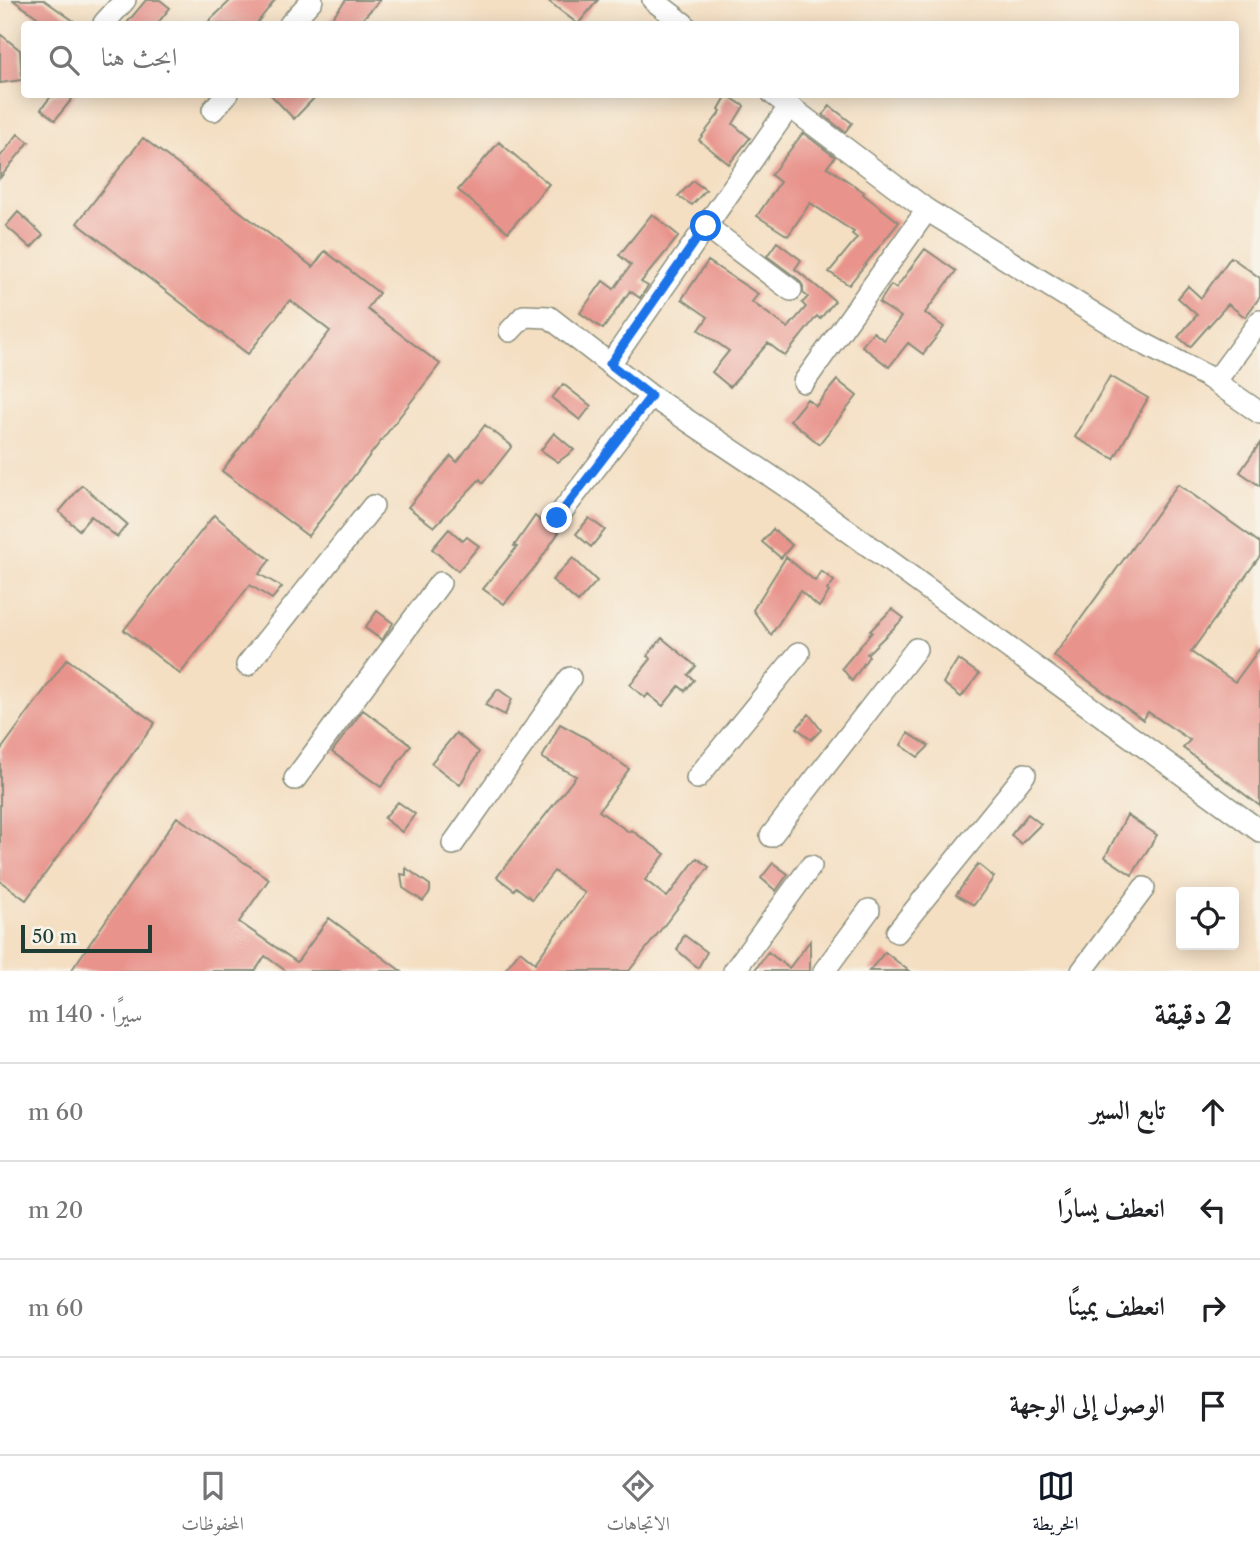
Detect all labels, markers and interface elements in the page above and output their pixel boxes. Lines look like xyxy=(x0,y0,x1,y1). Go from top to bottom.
search box xyxy=(21,21,1239,98)
icon: search xyxy=(45,41,83,79)
text: ابحث هنا xyxy=(101,41,177,73)
route start xyxy=(690,210,721,241)
route end xyxy=(541,502,572,533)
map controls xyxy=(1176,887,1239,950)
button: locate xyxy=(1176,887,1239,950)
scale bar xyxy=(21,922,152,954)
text: 50 m xyxy=(32,925,77,948)
text: 2 دقيقة xyxy=(1154,995,1232,1032)
text: سيرًا · 140 m xyxy=(28,1000,143,1028)
icon: ahead xyxy=(1194,1093,1232,1131)
text: تابع السير xyxy=(1091,1094,1165,1126)
text: 60 m xyxy=(28,1098,84,1126)
icon: left xyxy=(1194,1191,1232,1229)
text: انعطف يسارًا xyxy=(1057,1192,1165,1224)
text: 20 m xyxy=(28,1196,83,1224)
icon: right xyxy=(1194,1289,1232,1327)
text: انعطف يمينًا xyxy=(1068,1290,1165,1322)
text: 60 m xyxy=(28,1294,84,1322)
icon: arrive xyxy=(1194,1387,1232,1425)
text: الوصول إلى الوجهة xyxy=(1010,1388,1165,1420)
tab: المحفوظات xyxy=(181,1467,244,1542)
tab: الاتجاهات xyxy=(607,1467,670,1542)
tab: الخريطة xyxy=(1032,1467,1079,1542)

